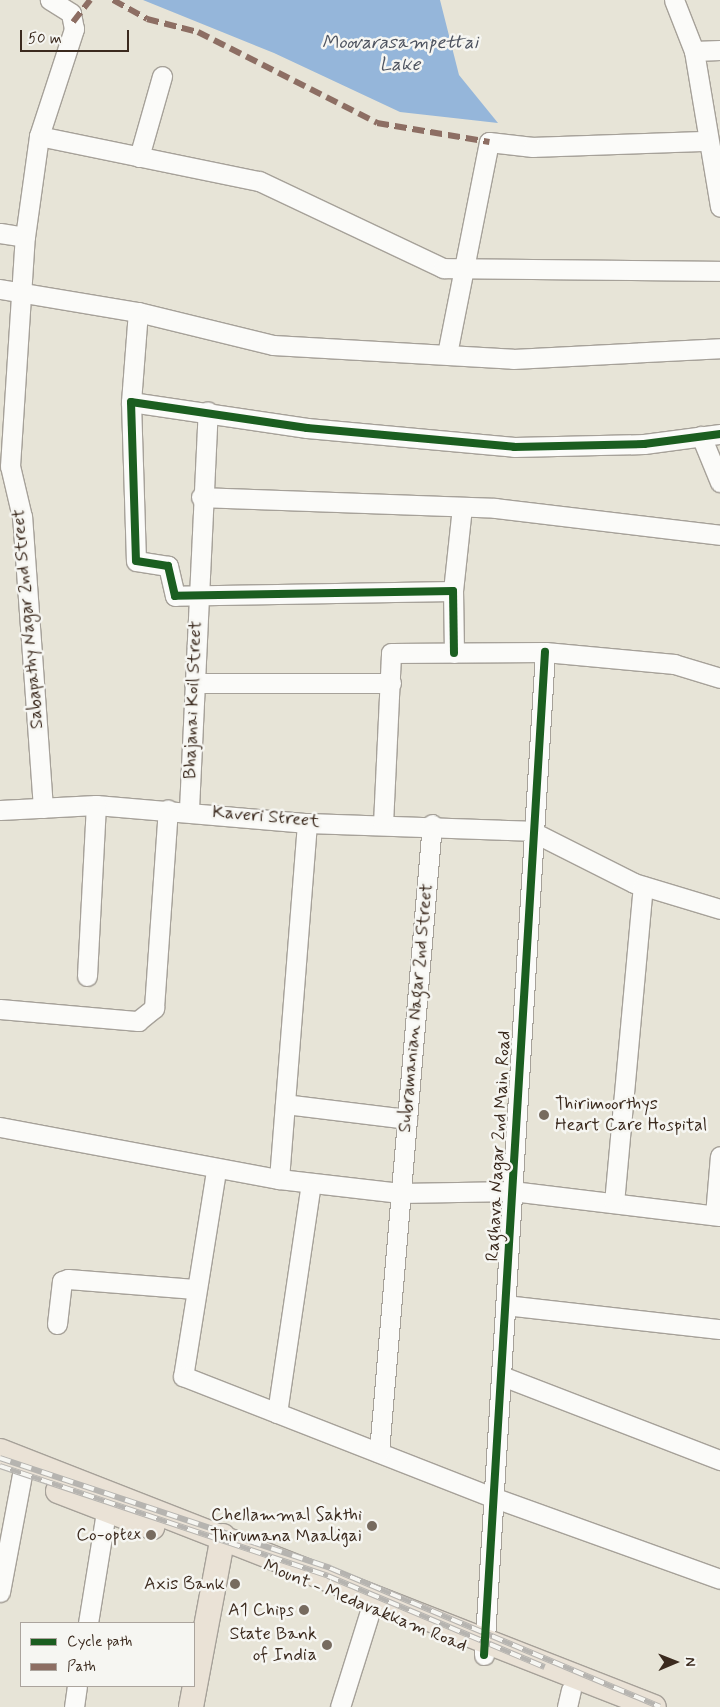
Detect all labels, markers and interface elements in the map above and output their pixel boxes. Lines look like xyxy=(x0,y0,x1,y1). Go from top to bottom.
scale bar xyxy=(22,20,131,52)
text: 50 m xyxy=(28,29,62,49)
water label: Moovarasampettai Lake xyxy=(322,32,478,76)
street label: Sabapathy Nagar 2nd Street xyxy=(8,509,48,729)
street label: Bhajanai Koil Street xyxy=(179,621,207,779)
street label: Kaveri Street xyxy=(211,802,321,832)
street label: Subramanian Nagar 2nd Street xyxy=(394,884,438,1132)
street label: Raghava Nagar 2nd Main Road xyxy=(482,1029,516,1263)
place label: Thirimoorthys Heart Care Hospital xyxy=(555,1094,712,1136)
marker: Thirimoorthys Heart Care Hospital xyxy=(537,1108,551,1122)
place label: Chellammal Sakthi Thirumana Maaligai xyxy=(209,1505,362,1548)
marker: Chellammal Sakthi Thirumana Maaligai xyxy=(366,1520,378,1532)
place label: Co-optex xyxy=(76,1524,141,1546)
marker: Co-optex xyxy=(145,1529,157,1541)
street label: Mount - Medavakkam Road xyxy=(261,1556,469,1656)
place label: Axis Bank xyxy=(146,1573,225,1595)
marker: Axis Bank xyxy=(229,1578,241,1590)
place label: A1 Chips xyxy=(228,1599,294,1621)
marker: A1 Chips xyxy=(298,1604,310,1616)
legend xyxy=(20,1622,195,1687)
place label: State Bank of India xyxy=(231,1624,317,1666)
text: Cycle path xyxy=(67,1632,132,1652)
north arrow xyxy=(650,1637,700,1687)
marker: State Bank of India xyxy=(321,1639,333,1651)
text: Path xyxy=(67,1657,96,1677)
text: N xyxy=(681,1657,699,1667)

